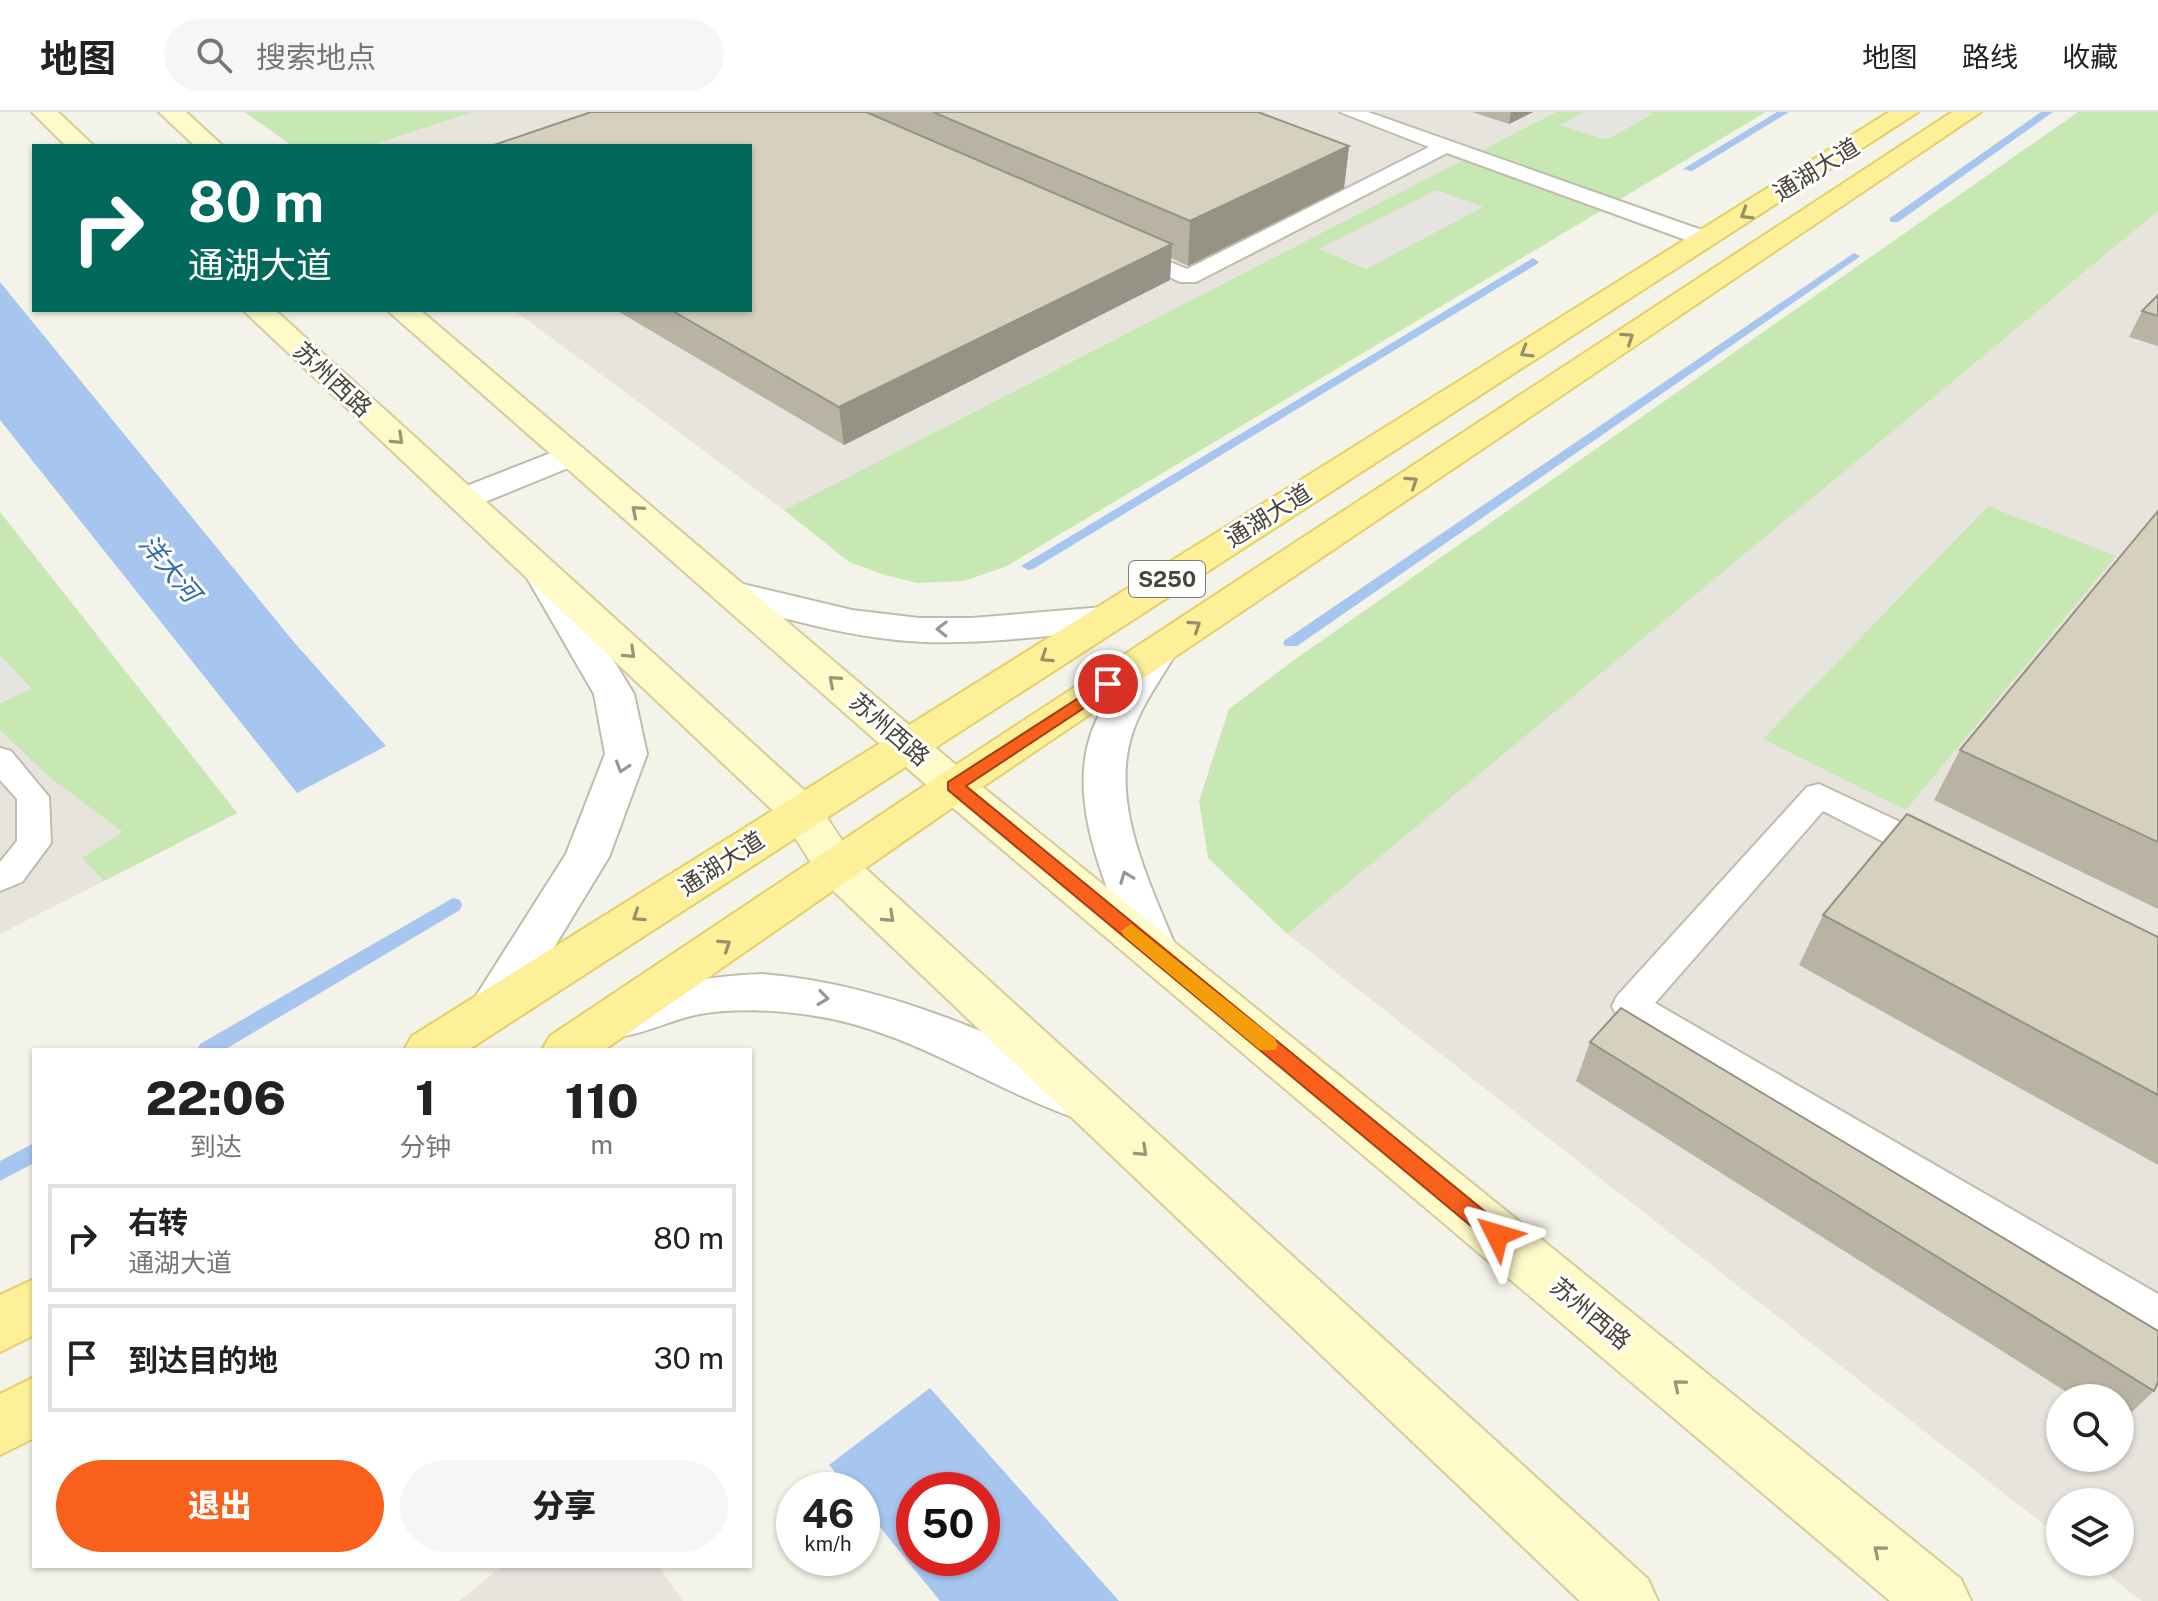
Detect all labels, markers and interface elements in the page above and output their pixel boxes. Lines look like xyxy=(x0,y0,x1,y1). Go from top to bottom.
search box xyxy=(164,19,724,91)
icon: search xyxy=(192,33,236,77)
text: 地图 xyxy=(40,36,116,81)
text: 搜索地点 xyxy=(256,39,376,75)
text: 地图 xyxy=(1862,40,1918,73)
text: 路线 xyxy=(1962,40,2018,73)
text: 收藏 xyxy=(2062,40,2118,73)
street label: 通湖大道 xyxy=(1768,132,1864,206)
text: 80 m xyxy=(188,169,324,235)
icon: right xyxy=(56,176,160,280)
one-way arrow xyxy=(1740,204,1755,219)
text: 通湖大道 xyxy=(188,244,332,286)
one-way arrow xyxy=(1620,333,1634,348)
street label: 苏州西路 xyxy=(288,336,378,422)
one-way arrow xyxy=(1520,343,1535,358)
one-way arrow xyxy=(389,429,403,444)
one-way arrow xyxy=(1403,477,1417,492)
street label: 通湖大道 xyxy=(1220,478,1316,552)
one-way arrow xyxy=(632,506,646,521)
water label: 洋大河 xyxy=(133,528,210,612)
road number: S250 xyxy=(1129,561,1205,597)
one-way arrow xyxy=(935,620,948,638)
one-way arrow xyxy=(1187,621,1201,636)
one-way arrow xyxy=(621,644,635,659)
one-way arrow xyxy=(1040,647,1055,662)
pin xyxy=(1074,650,1142,718)
icon: arrive xyxy=(1086,662,1130,706)
one-way arrow xyxy=(829,676,844,691)
street label: 苏州西路 xyxy=(845,687,935,771)
one-way arrow xyxy=(615,759,631,773)
street label: 通湖大道 xyxy=(673,825,769,901)
one-way arrow xyxy=(1119,871,1136,885)
one-way arrow xyxy=(632,907,647,922)
one-way arrow xyxy=(880,908,895,922)
one-way arrow xyxy=(716,939,730,954)
one-way arrow xyxy=(817,990,830,1007)
text: 22:06 xyxy=(145,1069,286,1126)
text: 1 xyxy=(415,1069,436,1126)
text: 110 xyxy=(565,1072,639,1129)
text: m xyxy=(590,1129,613,1160)
text: 到达 xyxy=(190,1131,242,1162)
text: 分钟 xyxy=(399,1131,451,1162)
one-way arrow xyxy=(1132,1142,1147,1156)
position arrow xyxy=(1455,1193,1539,1277)
text: 右转 xyxy=(128,1204,188,1240)
icon: right xyxy=(60,1216,104,1260)
text: 80 m xyxy=(653,1220,724,1256)
text: 通湖大道 xyxy=(128,1247,232,1278)
street label: 苏州西路 xyxy=(1545,1271,1637,1355)
icon: arrive xyxy=(60,1336,104,1380)
text: 30 m xyxy=(654,1340,724,1376)
text: 到达目的地 xyxy=(128,1342,278,1378)
one-way arrow xyxy=(1674,1380,1688,1395)
map controls xyxy=(2046,1384,2134,1576)
button: search xyxy=(2046,1384,2134,1472)
button: 退出 xyxy=(56,1460,384,1552)
button: 分享 xyxy=(400,1460,728,1552)
speed limit sign: 50 xyxy=(896,1472,1000,1576)
button: layers xyxy=(2046,1488,2134,1576)
text: 46 xyxy=(802,1490,854,1537)
text: km/h xyxy=(804,1532,852,1556)
one-way arrow xyxy=(1874,1546,1888,1561)

